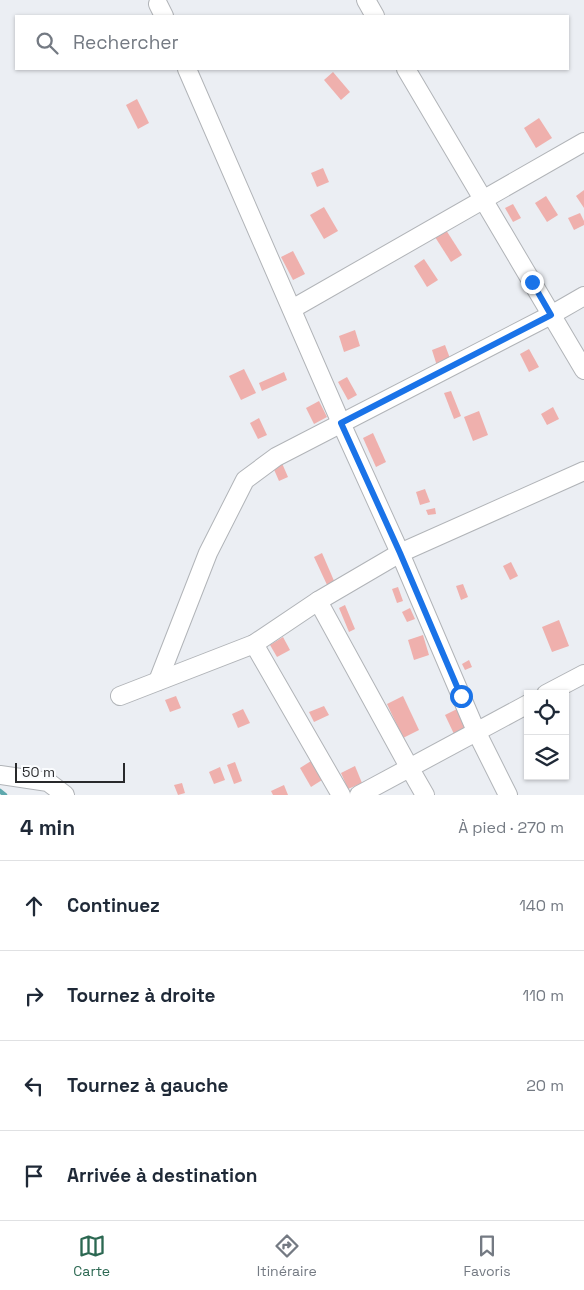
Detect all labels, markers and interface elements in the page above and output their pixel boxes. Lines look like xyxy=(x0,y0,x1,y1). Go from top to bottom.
search box xyxy=(15,15,569,70)
icon: search xyxy=(33,29,61,57)
text: Rechercher xyxy=(73,30,179,55)
route end xyxy=(521,271,544,294)
route start xyxy=(450,685,473,708)
map controls xyxy=(524,690,569,780)
button: locate xyxy=(524,690,569,735)
button: layers xyxy=(524,735,569,780)
scale bar xyxy=(15,760,125,783)
text: 50 m xyxy=(22,763,55,781)
text: 4 min xyxy=(20,814,75,841)
text: À pied · 270 m xyxy=(458,817,564,838)
icon: ahead xyxy=(20,892,48,920)
text: Continuez xyxy=(67,893,160,918)
text: 140 m xyxy=(519,895,564,916)
icon: right xyxy=(20,982,48,1010)
text: Tournez à droite xyxy=(67,983,216,1008)
text: 110 m xyxy=(522,985,564,1006)
icon: left xyxy=(20,1072,48,1100)
text: Tournez à gauche xyxy=(67,1073,229,1098)
text: 20 m xyxy=(526,1075,564,1096)
icon: arrive xyxy=(20,1162,48,1190)
text: Arrivée à destination xyxy=(67,1163,257,1188)
tab: Carte xyxy=(73,1232,110,1280)
tab: Itinéraire xyxy=(257,1232,317,1280)
tab: Favoris xyxy=(464,1232,511,1280)

